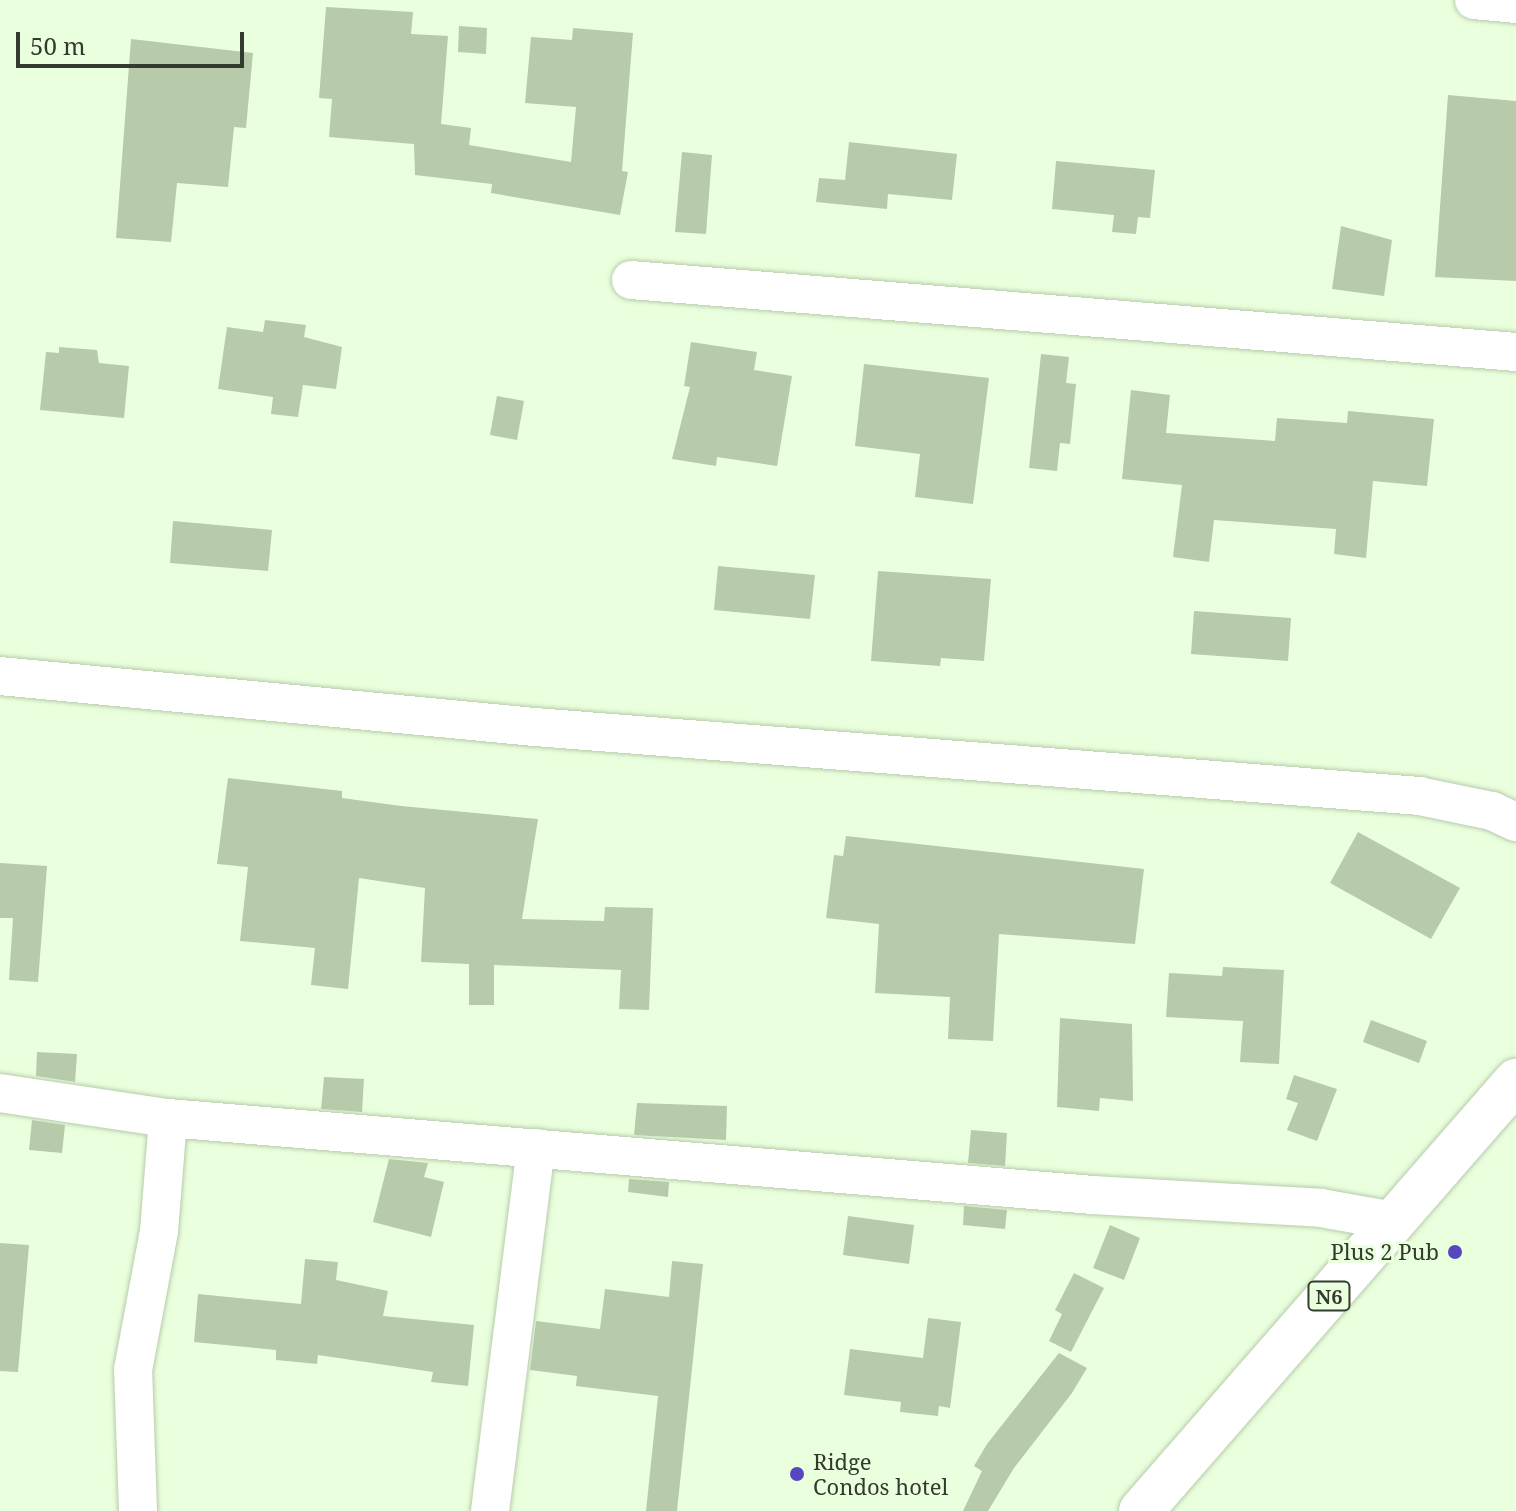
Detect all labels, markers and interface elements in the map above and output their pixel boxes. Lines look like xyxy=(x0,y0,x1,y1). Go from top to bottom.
scale bar xyxy=(20,16,248,66)
text: 50 m xyxy=(30,29,86,62)
place label: Plus 2 Pub xyxy=(1330,1239,1439,1265)
marker: Plus 2 Pub xyxy=(1446,1243,1464,1261)
road number: N6 xyxy=(1307,1280,1351,1312)
place label: Ridge Condos hotel xyxy=(813,1448,948,1500)
marker: Ridge Condos hotel xyxy=(788,1465,806,1483)

